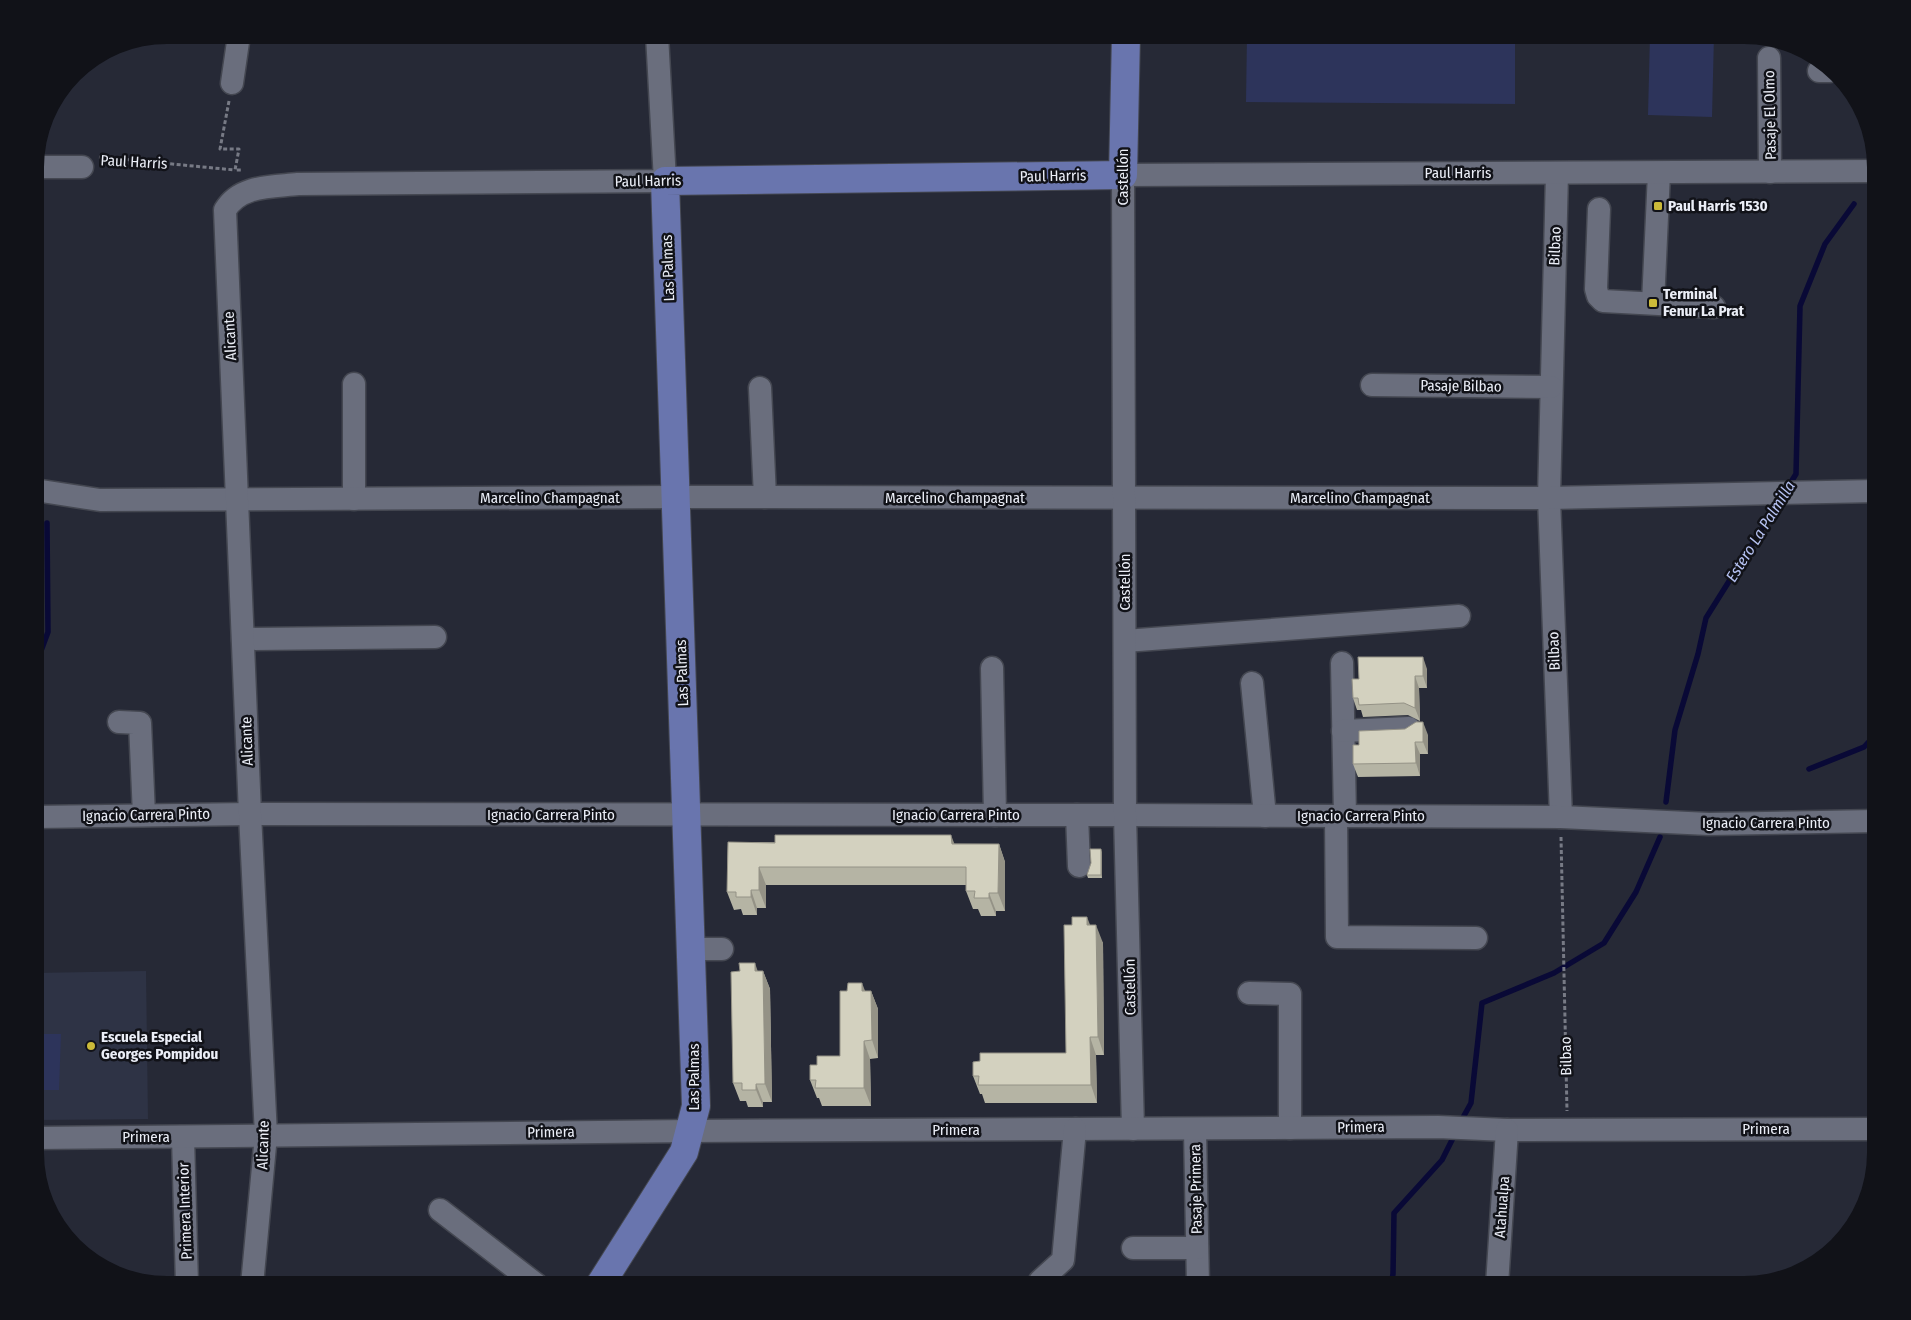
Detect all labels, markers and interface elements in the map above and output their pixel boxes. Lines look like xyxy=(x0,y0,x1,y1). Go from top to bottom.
street label: Pasaje El Olmo xyxy=(1760,70,1780,160)
street label: Castellón xyxy=(1114,149,1132,205)
street label: Paul Harris xyxy=(100,151,168,173)
street label: Paul Harris xyxy=(1425,164,1491,182)
street label: Paul Harris xyxy=(1019,166,1087,186)
street label: Paul Harris xyxy=(614,171,682,191)
place label: Paul Harris 1530 xyxy=(1668,197,1768,215)
marker: Paul Harris 1530 xyxy=(1652,200,1664,212)
street label: Bilbao xyxy=(1545,226,1565,266)
street label: Las Palmas xyxy=(658,234,678,302)
place label: Terminal Fenur La Prat xyxy=(1663,285,1745,320)
marker: Terminal Fenur La Prat xyxy=(1647,297,1659,309)
street label: Alicante xyxy=(220,311,240,361)
street label: Pasaje Bilbao xyxy=(1420,376,1502,396)
water label: Estero La Palmilla xyxy=(1722,477,1799,585)
street label: Marcelino Champagnat xyxy=(480,489,620,507)
street label: Marcelino Champagnat xyxy=(885,489,1025,507)
street label: Marcelino Champagnat xyxy=(1290,489,1430,507)
street label: Castellón xyxy=(1116,554,1134,610)
street label: Bilbao xyxy=(1544,631,1564,671)
street label: Las Palmas xyxy=(672,639,692,707)
street label: Alicante xyxy=(237,716,257,766)
street label: Ignacio Carrera Pinto xyxy=(82,805,210,825)
street label: Ignacio Carrera Pinto xyxy=(487,806,615,824)
street label: Ignacio Carrera Pinto xyxy=(892,806,1020,824)
street label: Ignacio Carrera Pinto xyxy=(1297,807,1425,825)
street label: Ignacio Carrera Pinto xyxy=(1702,814,1830,832)
street label: Castellón xyxy=(1121,958,1139,1016)
place label: Escuela Especial Georges Pompidou xyxy=(101,1028,218,1063)
street label: Bilbao xyxy=(1557,1036,1575,1076)
marker: Escuela Especial Georges Pompidou xyxy=(85,1040,97,1052)
street label: Las Palmas xyxy=(685,1043,703,1111)
street label: Primera xyxy=(1337,1118,1385,1136)
street label: Alicante xyxy=(253,1120,273,1170)
street label: Primera xyxy=(1742,1120,1790,1138)
street label: Primera xyxy=(932,1121,980,1139)
street label: Primera xyxy=(527,1123,575,1141)
street label: Primera xyxy=(122,1128,170,1146)
street label: Pasaje Primera xyxy=(1186,1144,1206,1234)
street label: Primera Interior xyxy=(174,1161,196,1260)
street label: Atahualpa xyxy=(1491,1175,1513,1239)

